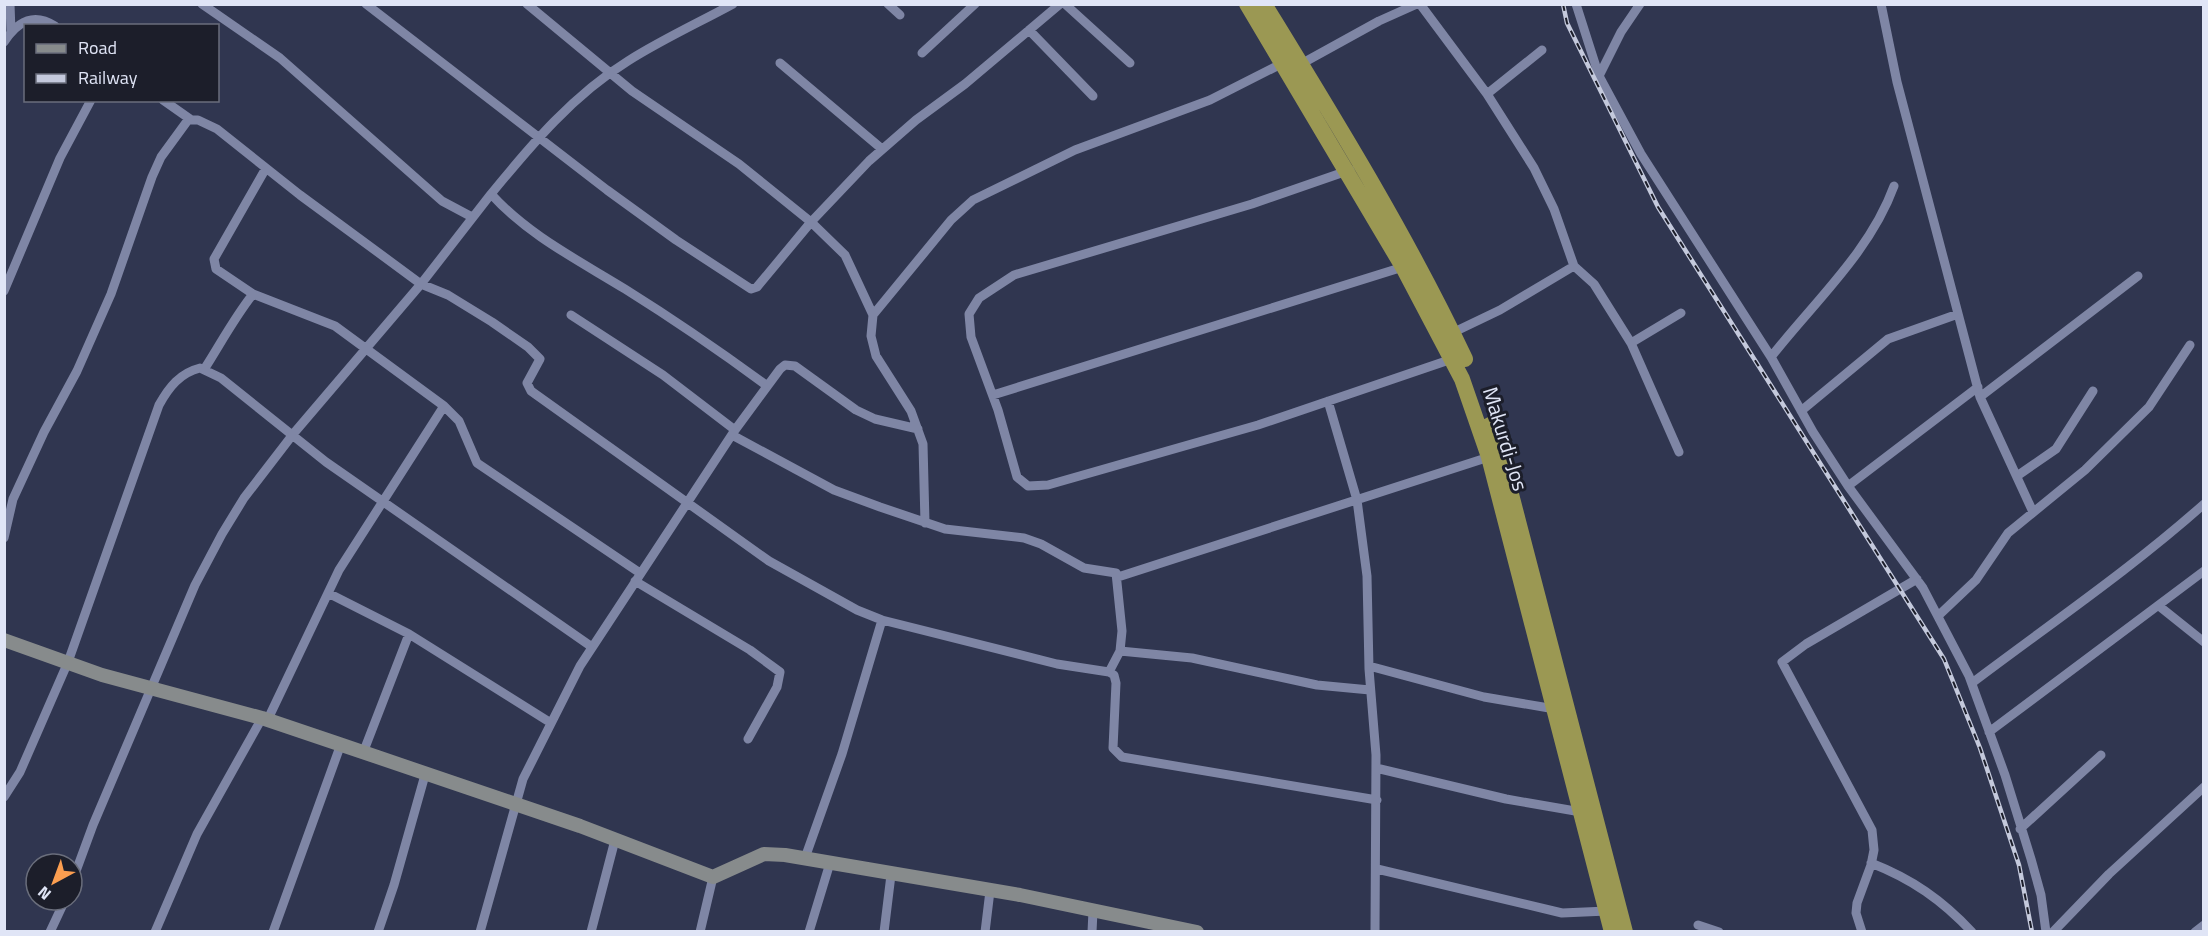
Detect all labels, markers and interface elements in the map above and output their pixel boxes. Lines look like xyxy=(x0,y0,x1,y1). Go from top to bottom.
legend xyxy=(24,24,219,102)
text: Road xyxy=(78,34,117,61)
text: Railway xyxy=(78,64,138,91)
street label: Makurdi-Jos xyxy=(1475,383,1537,495)
north arrow xyxy=(24,852,84,912)
text: N xyxy=(32,881,56,906)

